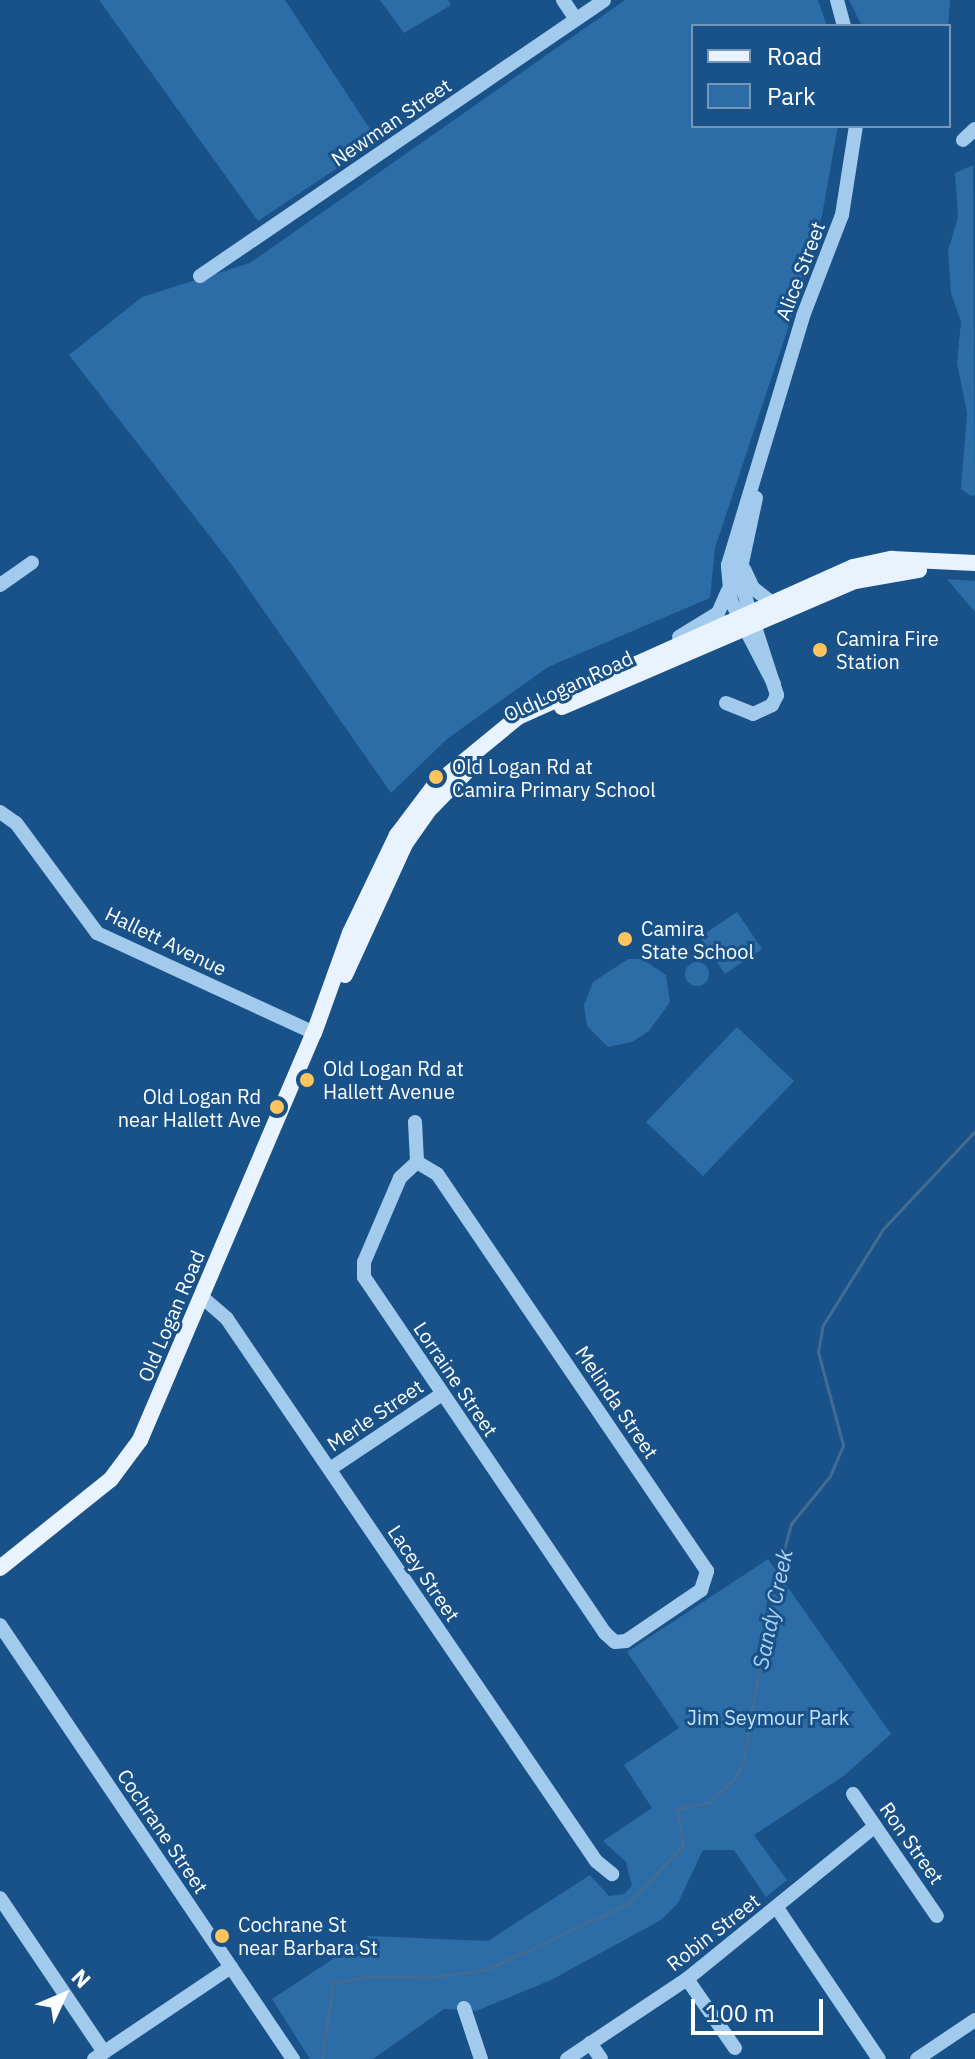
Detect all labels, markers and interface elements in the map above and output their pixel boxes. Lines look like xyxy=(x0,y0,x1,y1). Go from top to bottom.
legend xyxy=(691,24,951,128)
text: Road xyxy=(767,40,822,72)
street label: Newman Street xyxy=(326,73,456,171)
text: Park xyxy=(767,80,816,112)
street label: Alice Street xyxy=(770,218,830,324)
place label: Camira Fire Station xyxy=(836,626,939,673)
marker: Camira Fire Station xyxy=(811,641,829,659)
street label: Old Logan Road xyxy=(499,646,637,726)
place label: Old Logan Rd at Camira Primary School xyxy=(452,754,656,801)
marker: Old Logan Rd at Camira Primary School xyxy=(427,768,445,786)
street label: Hallett Avenue xyxy=(101,901,231,981)
place label: Camira State School xyxy=(641,916,754,963)
marker: Camira State School xyxy=(616,930,634,948)
place label: Old Logan Rd at Hallett Avenue xyxy=(323,1056,464,1103)
marker: Old Logan Rd at Hallett Avenue xyxy=(298,1071,316,1089)
place label: Old Logan Rd near Hallett Ave xyxy=(118,1084,261,1131)
marker: Old Logan Rd near Hallett Ave xyxy=(268,1098,286,1116)
street label: Old Logan Road xyxy=(133,1247,209,1385)
street label: Lorraine Street xyxy=(409,1317,503,1441)
street label: Melinda Street xyxy=(570,1341,664,1463)
street label: Merle Street xyxy=(322,1374,428,1456)
street label: Lacey Street xyxy=(383,1520,465,1626)
water label: Sandy Creek xyxy=(746,1547,798,1671)
park label: Jim Seymour Park xyxy=(687,1705,849,1729)
street label: Cochrane Street xyxy=(113,1764,213,1898)
street label: Ron Street xyxy=(875,1797,949,1889)
street label: Robin Street xyxy=(662,1888,764,1976)
place label: Cochrane St near Barbara St xyxy=(238,1912,378,1959)
marker: Cochrane St near Barbara St xyxy=(213,1927,231,1945)
north arrow xyxy=(24,1955,104,2035)
text: N xyxy=(66,1962,98,1994)
scale bar xyxy=(695,1983,827,2033)
text: 100 m xyxy=(705,1997,775,2029)

